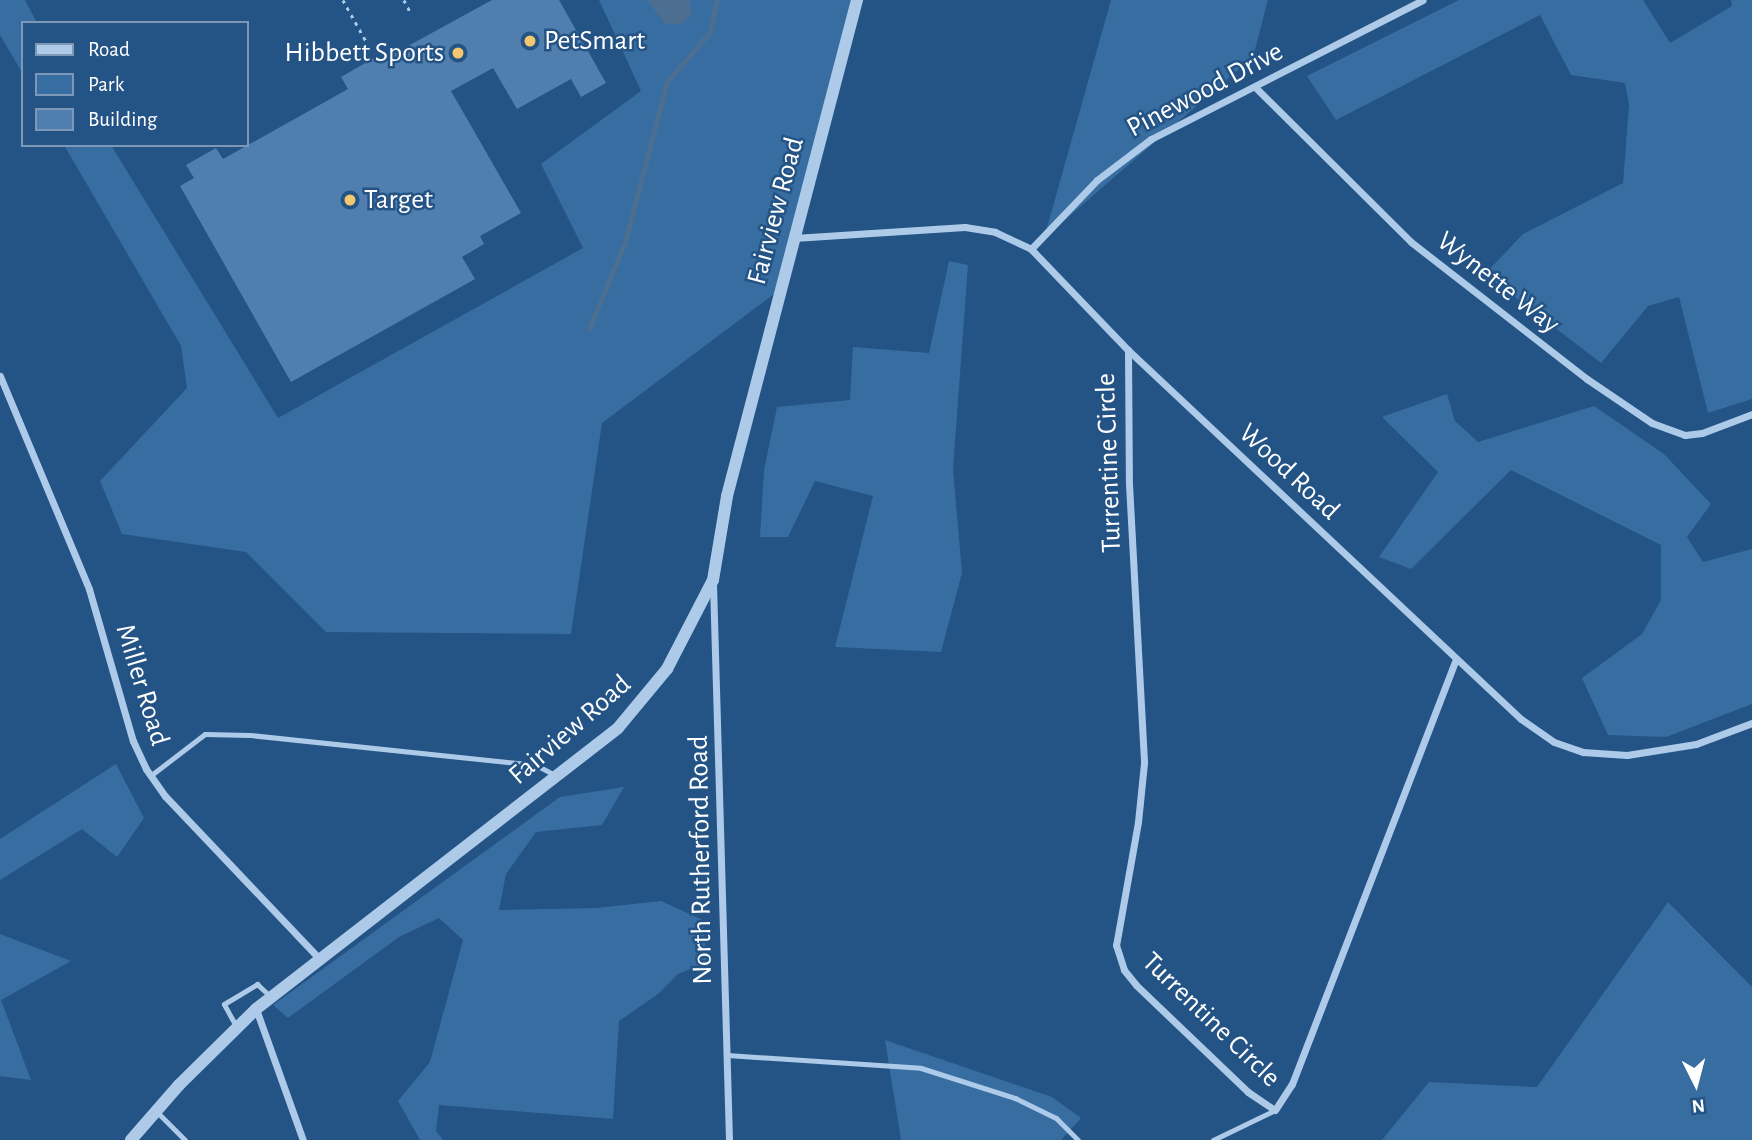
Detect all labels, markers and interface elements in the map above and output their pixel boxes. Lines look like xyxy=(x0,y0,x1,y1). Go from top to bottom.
legend xyxy=(21,21,248,147)
place label: PetSmart xyxy=(544,24,645,58)
marker: PetSmart xyxy=(522,33,538,49)
street label: Pinewood Drive xyxy=(1121,35,1289,145)
place label: Hibbett Sports xyxy=(285,36,444,70)
text: Road xyxy=(88,39,130,60)
marker: Hibbett Sports xyxy=(450,45,466,61)
text: Park xyxy=(88,74,124,95)
text: Building xyxy=(88,109,157,130)
street label: Fairview Road xyxy=(740,134,812,288)
place label: Target xyxy=(364,183,433,217)
marker: Target xyxy=(342,192,358,208)
street label: Wynette Way xyxy=(1430,225,1566,341)
street label: Turrentine Circle xyxy=(1089,373,1129,553)
street label: Wood Road xyxy=(1231,417,1347,527)
street label: Miller Road xyxy=(108,620,176,750)
street label: Fairview Road xyxy=(502,668,638,792)
street label: North Rutherford Road xyxy=(682,735,720,985)
street label: Turrentine Circle xyxy=(1135,945,1287,1095)
north arrow xyxy=(1661,1049,1731,1119)
text: N xyxy=(1691,1095,1706,1116)

